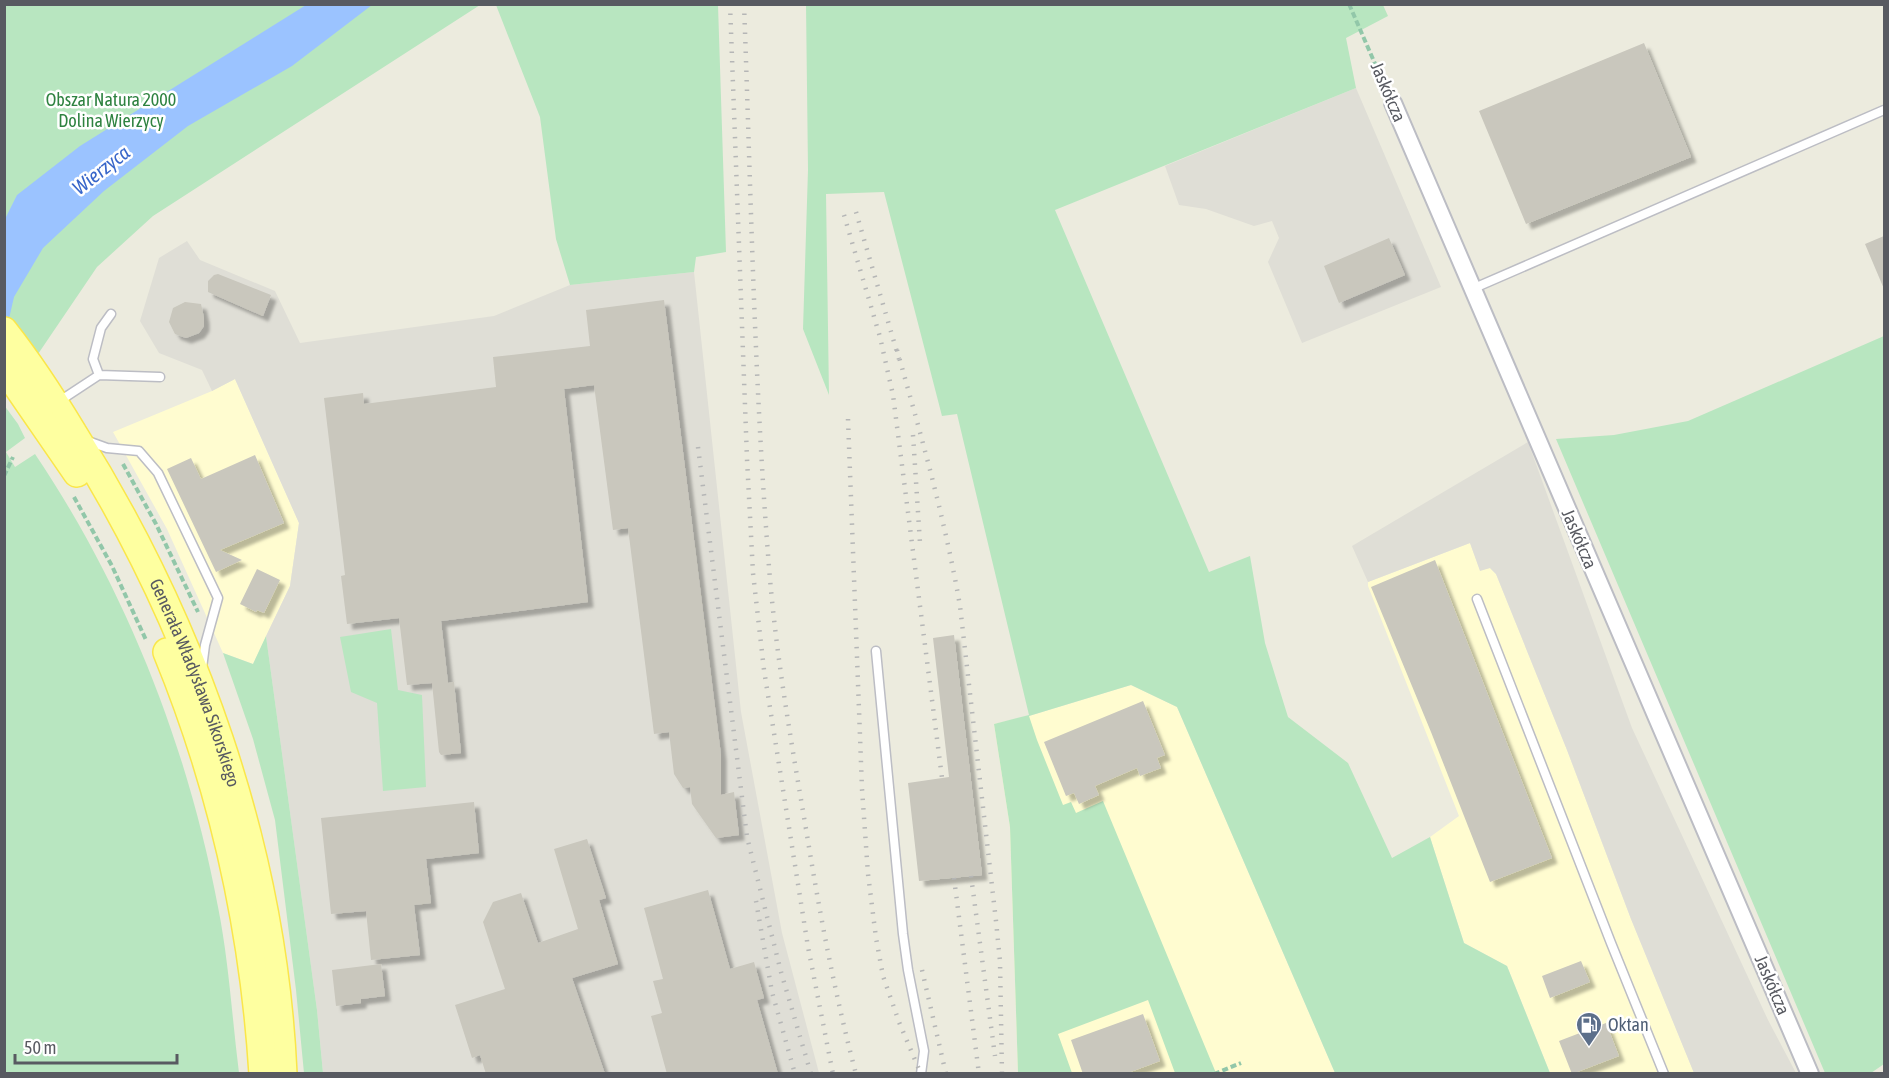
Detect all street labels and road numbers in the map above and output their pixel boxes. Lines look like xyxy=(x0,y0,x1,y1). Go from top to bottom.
street label: Jaskółcza xyxy=(1367,59,1410,125)
street label: Jaskółcza xyxy=(1558,506,1601,572)
street label: Generała Władysława Sikorskiego xyxy=(145,575,245,789)
street label: Jaskółcza xyxy=(1751,952,1794,1018)

